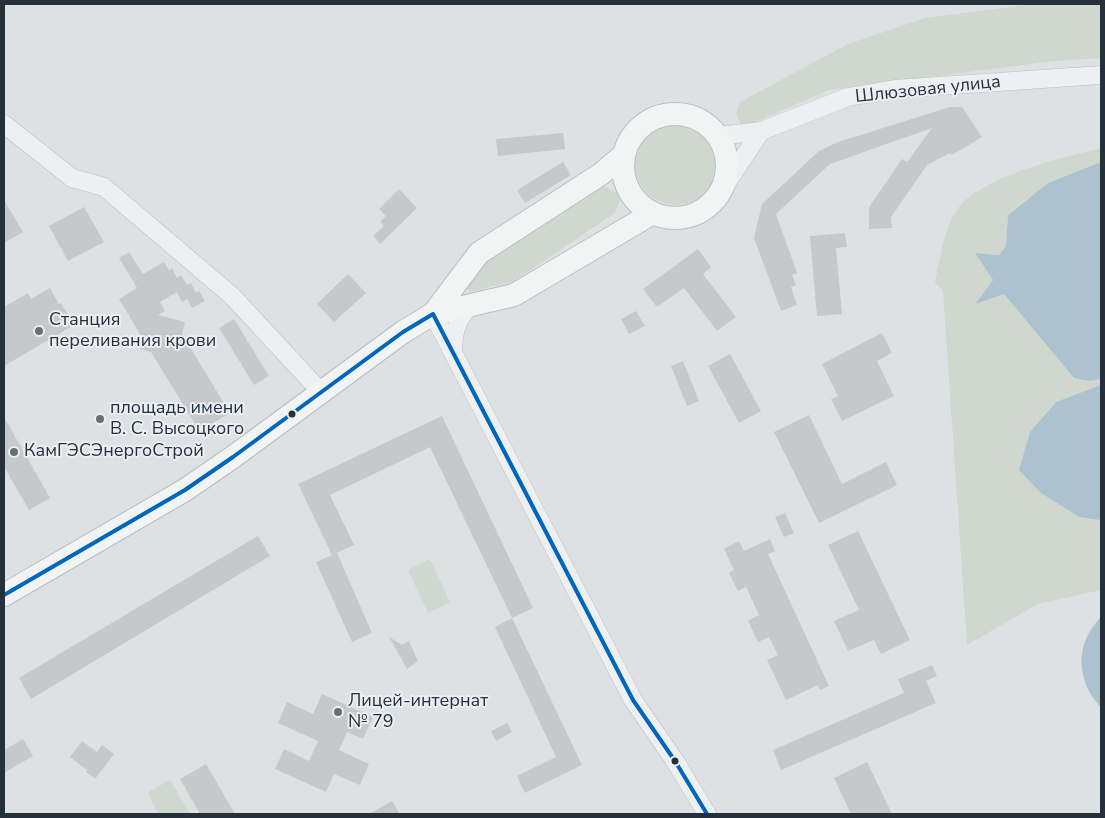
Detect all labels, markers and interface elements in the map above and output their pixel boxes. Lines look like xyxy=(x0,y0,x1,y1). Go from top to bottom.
street label: Шлюзовая улица xyxy=(854,72,1002,108)
place label: Станция переливания крови xyxy=(49,310,216,352)
marker: Станция переливания крови xyxy=(33,325,45,337)
place label: площадь имени В. С. Высоцкого xyxy=(110,398,244,440)
unlabelled marker xyxy=(287,409,297,419)
marker: площадь имени В. С. Высоцкого xyxy=(94,413,106,425)
place label: КамГЭСЭнергоСтрой xyxy=(24,441,204,463)
marker: КамГЭСЭнергоСтрой xyxy=(8,446,20,458)
place label: Лицей-интернат № 79 xyxy=(348,691,488,734)
marker: Лицей-интернат № 79 xyxy=(332,706,344,718)
unlabelled marker xyxy=(670,756,680,766)

